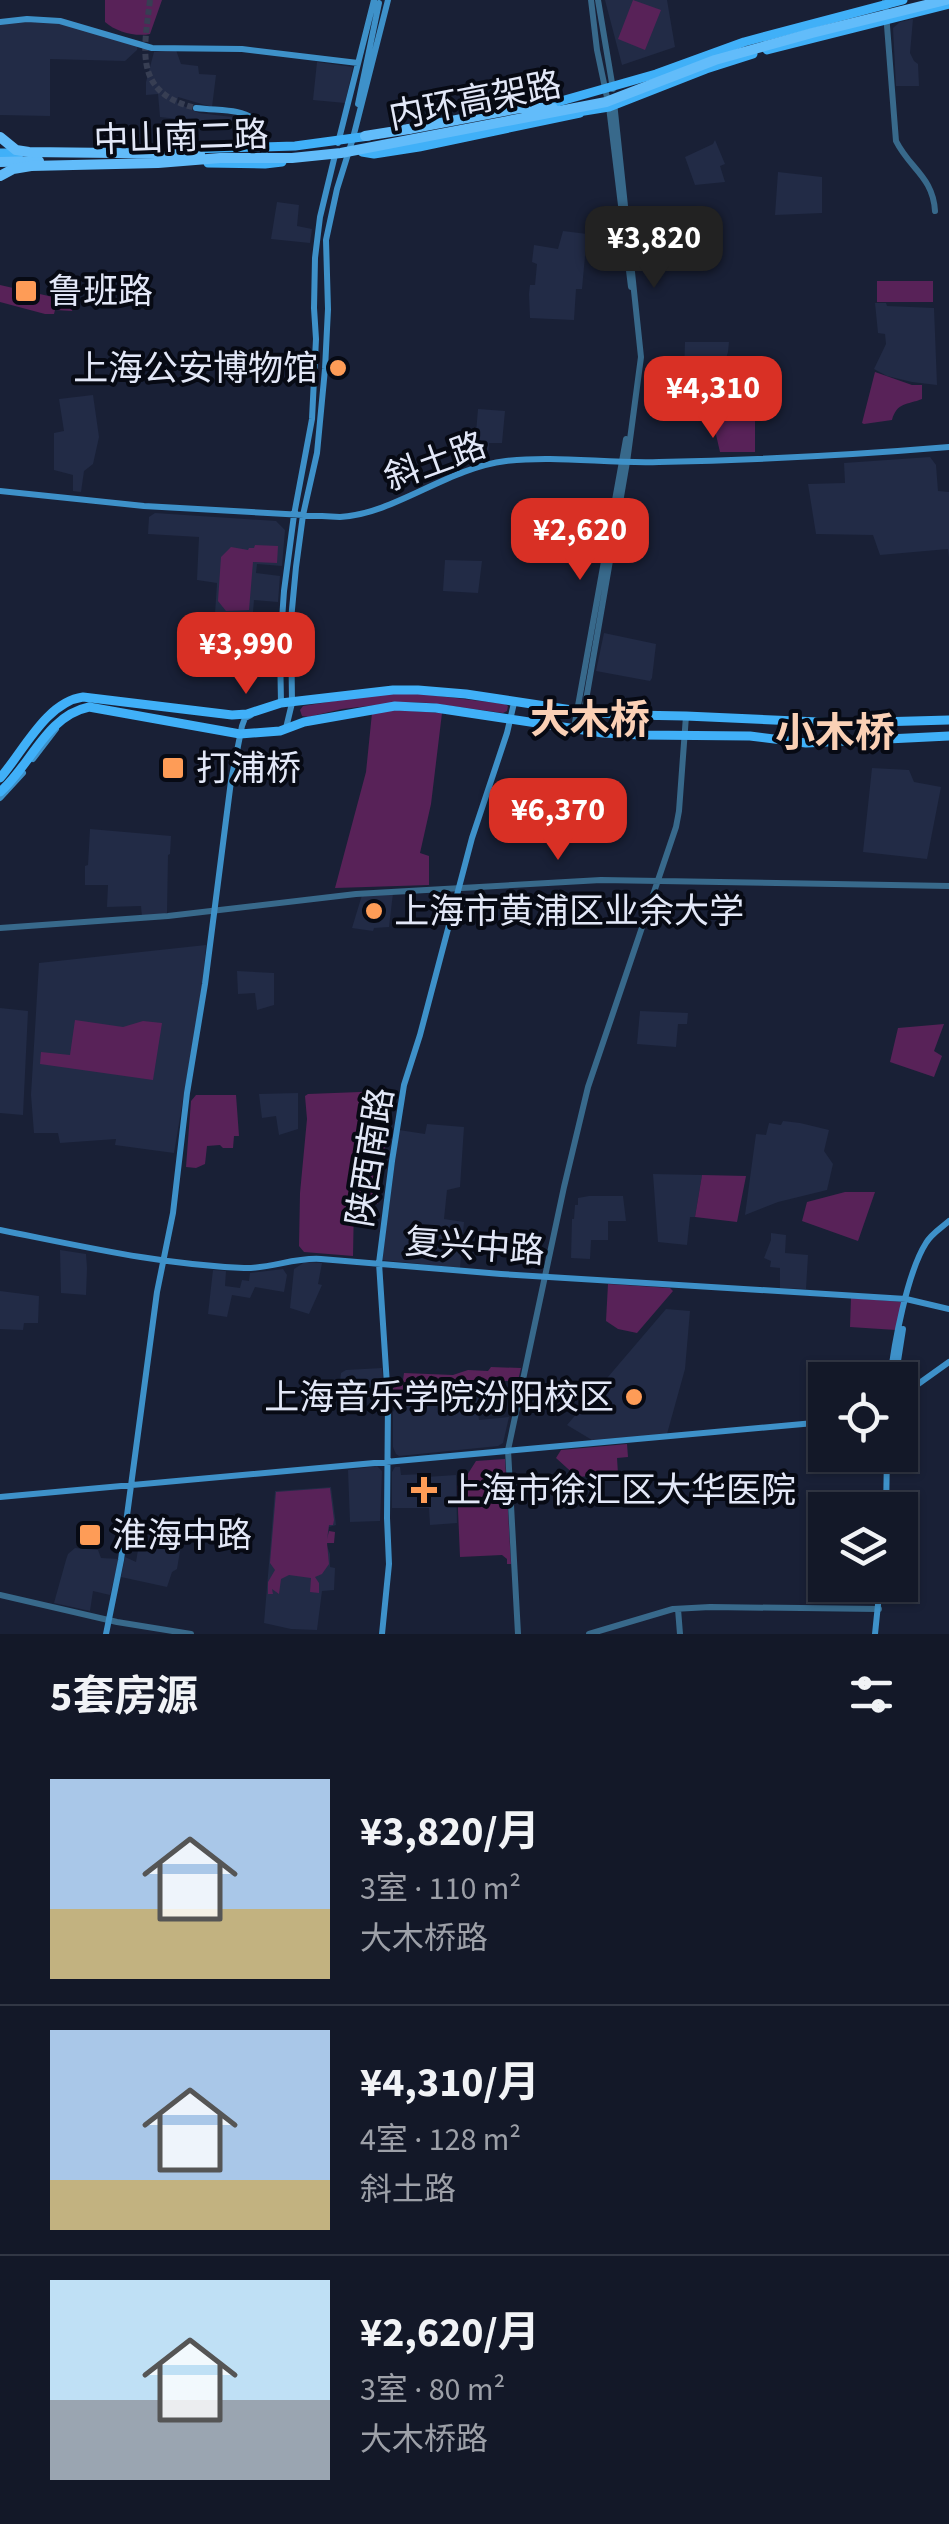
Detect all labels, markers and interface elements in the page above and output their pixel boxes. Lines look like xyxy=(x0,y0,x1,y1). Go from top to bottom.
street label: 内环高架路 xyxy=(385,60,566,142)
street label: 中山南二路 xyxy=(93,110,269,166)
pin: ¥3,820 xyxy=(573,206,735,291)
text: ¥3,820 xyxy=(607,215,701,261)
place label: 鲁班路 xyxy=(48,267,153,317)
marker: 鲁班路 xyxy=(13,278,39,304)
place label: 上海公安博物馆 xyxy=(73,344,318,394)
pin: ¥4,310 xyxy=(632,356,794,441)
marker: 上海公安博物馆 xyxy=(327,357,349,379)
text: ¥4,310 xyxy=(666,365,760,411)
street label: 斜土路 xyxy=(377,420,493,503)
pin: ¥2,620 xyxy=(499,498,661,583)
text: ¥2,620 xyxy=(533,507,627,553)
pin: ¥3,990 xyxy=(165,612,327,697)
text: ¥3,990 xyxy=(199,621,293,667)
district label: 大木桥 xyxy=(530,692,650,749)
district label: 小木桥 xyxy=(775,705,895,762)
place label: 打浦桥 xyxy=(196,744,301,794)
marker: 打浦桥 xyxy=(160,755,186,781)
pin: ¥6,370 xyxy=(477,778,639,863)
text: ¥6,370 xyxy=(511,787,605,833)
place label: 上海市黄浦区业余大学 xyxy=(394,887,744,937)
marker: 上海市黄浦区业余大学 xyxy=(363,900,385,922)
street label: 陕西南路 xyxy=(335,1084,407,1230)
street label: 复兴中路 xyxy=(403,1217,547,1277)
map controls xyxy=(808,1362,918,1602)
button: locate xyxy=(808,1362,918,1472)
place label: 上海音乐学院汾阳校区 xyxy=(264,1373,614,1423)
marker: 上海音乐学院汾阳校区 xyxy=(623,1386,645,1408)
place label: 上海市徐汇区大华医院 xyxy=(446,1466,796,1516)
marker: 上海市徐汇区大华医院 xyxy=(411,1477,437,1503)
button: layers xyxy=(808,1492,918,1602)
place label: 淮海中路 xyxy=(112,1511,252,1561)
marker: 淮海中路 xyxy=(77,1522,103,1548)
text: 5套房源 xyxy=(50,1667,198,1727)
icon: filters xyxy=(844,1667,899,1722)
text: ¥3,820/月 xyxy=(360,1802,540,1862)
icon: home xyxy=(130,1819,250,1939)
text: 3室 · 110 m² xyxy=(360,1866,521,1912)
text: 大木桥路 xyxy=(360,1916,488,1962)
text: ¥4,310/月 xyxy=(360,2053,540,2113)
icon: home xyxy=(130,2070,250,2190)
text: 4室 · 128 m² xyxy=(360,2117,521,2163)
text: 斜土路 xyxy=(360,2167,456,2213)
text: ¥2,620/月 xyxy=(360,2303,540,2363)
icon: home xyxy=(130,2320,250,2440)
text: 3室 · 80 m² xyxy=(360,2367,505,2413)
text: 大木桥路 xyxy=(360,2417,488,2463)

